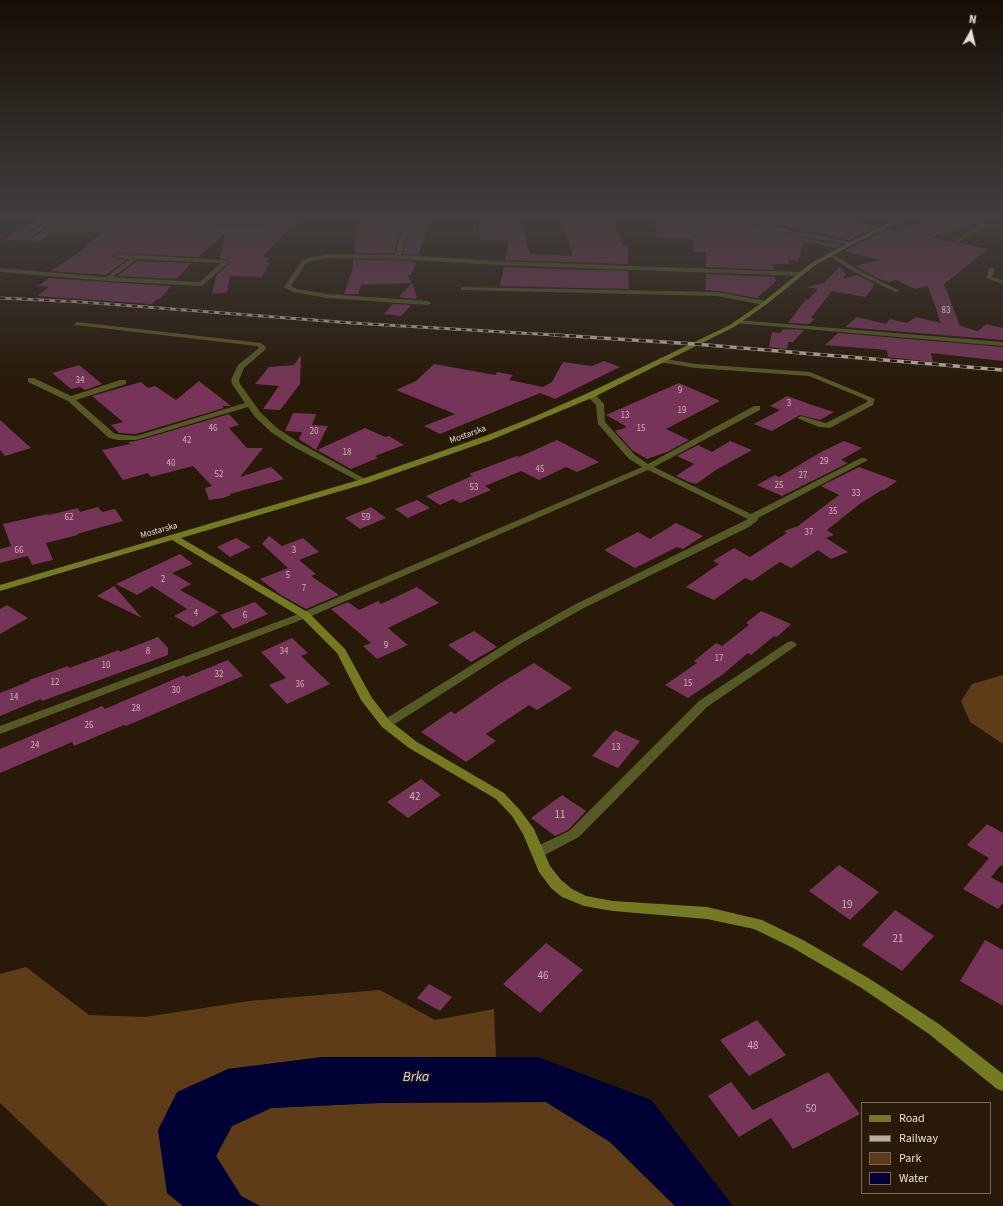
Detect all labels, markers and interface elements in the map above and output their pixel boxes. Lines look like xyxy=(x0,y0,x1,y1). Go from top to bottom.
north arrow xyxy=(951,12,991,52)
text: N xyxy=(968,12,977,28)
house number: 83 xyxy=(942,306,950,316)
house number: 34 xyxy=(76,376,84,386)
house number: 9 xyxy=(678,386,682,396)
house number: 3 xyxy=(787,399,791,409)
house number: 19 xyxy=(678,406,686,416)
house number: 13 xyxy=(621,411,629,421)
street label: Mostarska xyxy=(448,423,488,447)
house number: 46 xyxy=(209,424,217,434)
house number: 15 xyxy=(637,424,645,434)
house number: 20 xyxy=(310,427,318,437)
house number: 42 xyxy=(183,436,191,446)
house number: 18 xyxy=(343,448,351,458)
house number: 29 xyxy=(820,457,828,467)
house number: 40 xyxy=(167,459,175,469)
house number: 45 xyxy=(536,465,544,475)
house number: 52 xyxy=(215,470,223,480)
house number: 27 xyxy=(799,471,807,481)
house number: 25 xyxy=(775,481,783,491)
house number: 53 xyxy=(470,483,478,493)
house number: 33 xyxy=(852,489,860,499)
house number: 35 xyxy=(829,507,837,517)
house number: 62 xyxy=(65,513,73,523)
house number: 59 xyxy=(362,513,370,523)
street label: Mostarska xyxy=(139,521,179,541)
house number: 37 xyxy=(805,528,813,538)
house number: 66 xyxy=(15,546,23,556)
house number: 3 xyxy=(292,546,296,556)
house number: 5 xyxy=(286,571,290,581)
house number: 2 xyxy=(161,575,165,585)
house number: 7 xyxy=(302,584,306,594)
house number: 4 xyxy=(194,609,198,619)
house number: 6 xyxy=(243,611,247,621)
house number: 9 xyxy=(384,641,388,651)
house number: 8 xyxy=(146,647,150,657)
house number: 34 xyxy=(280,647,288,657)
house number: 17 xyxy=(715,654,723,664)
house number: 10 xyxy=(102,661,110,671)
house number: 32 xyxy=(215,670,223,680)
house number: 12 xyxy=(51,678,59,688)
house number: 15 xyxy=(684,679,692,689)
house number: 36 xyxy=(296,680,304,690)
house number: 30 xyxy=(172,686,180,696)
house number: 14 xyxy=(10,693,18,703)
house number: 28 xyxy=(132,704,140,714)
house number: 26 xyxy=(85,721,93,731)
house number: 24 xyxy=(31,741,39,751)
house number: 13 xyxy=(612,743,620,753)
house number: 42 xyxy=(410,791,420,805)
house number: 11 xyxy=(555,809,565,823)
house number: 19 xyxy=(842,899,852,913)
house number: 21 xyxy=(893,933,903,947)
house number: 46 xyxy=(538,970,548,984)
house number: 48 xyxy=(748,1040,758,1054)
water label: Brka xyxy=(403,1070,429,1086)
legend xyxy=(861,1102,991,1194)
house number: 50 xyxy=(806,1103,816,1117)
text: Road xyxy=(899,1110,925,1127)
text: Railway xyxy=(899,1130,938,1147)
text: Park xyxy=(899,1150,921,1167)
text: Water xyxy=(899,1170,928,1187)

